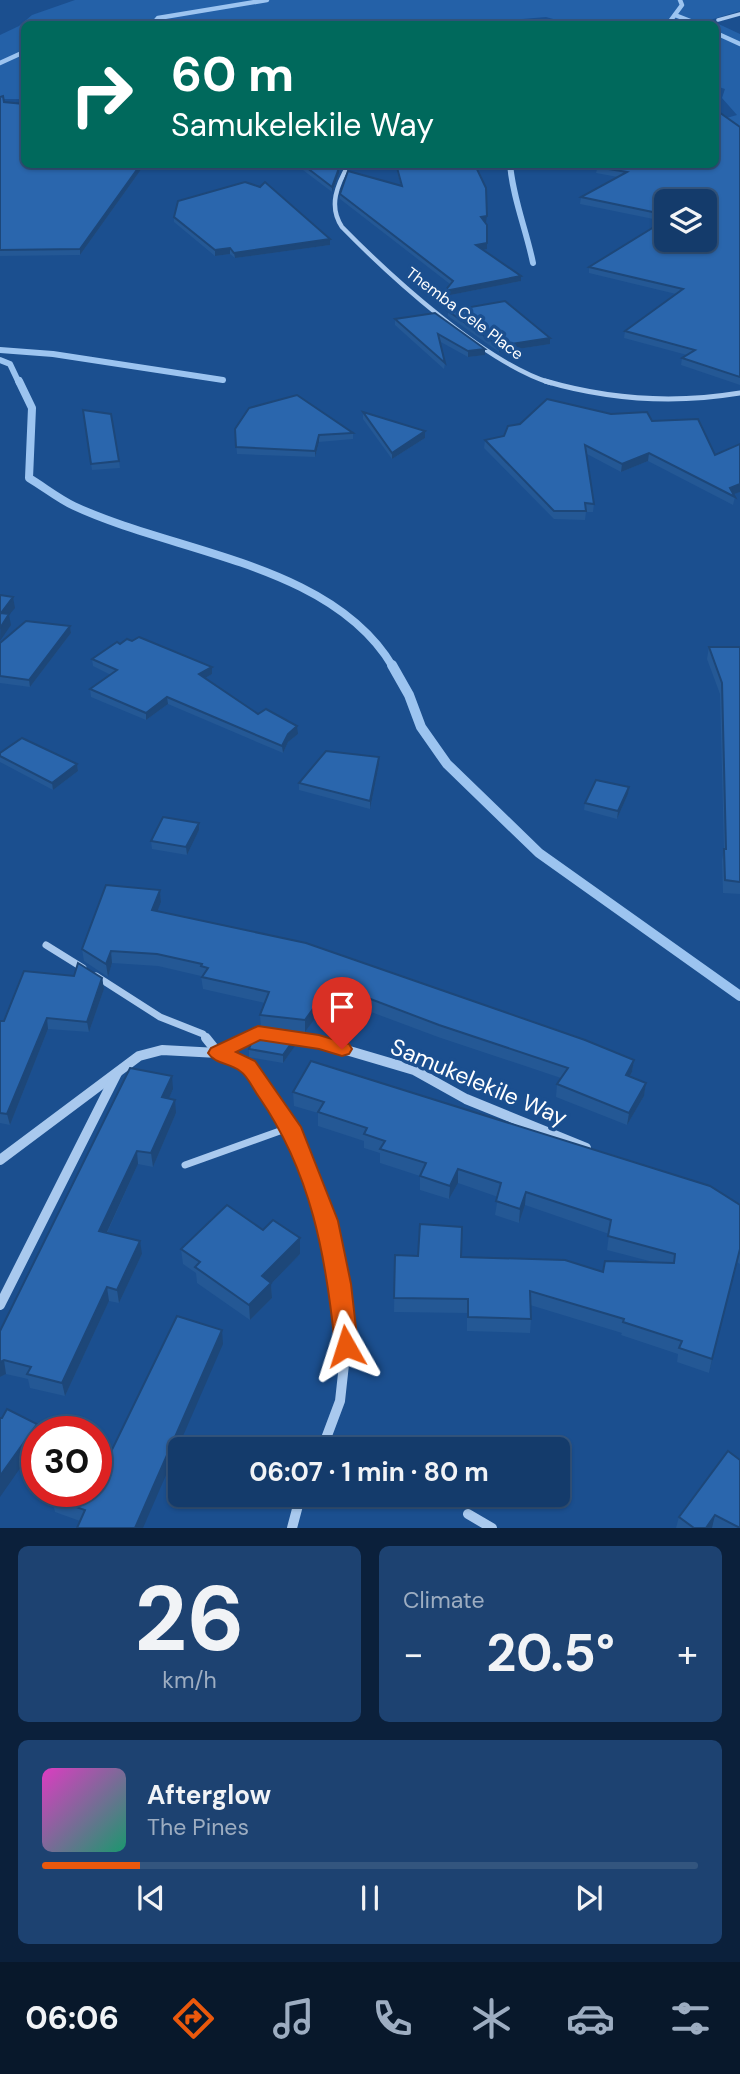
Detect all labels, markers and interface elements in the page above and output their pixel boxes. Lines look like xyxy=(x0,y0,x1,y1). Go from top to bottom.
text: 60 m xyxy=(171,42,294,106)
icon: right xyxy=(56,49,147,140)
text: Samukelekile Way xyxy=(171,104,434,146)
map controls xyxy=(654,189,717,252)
button: layers xyxy=(654,189,717,252)
street label: Themba Cele Place xyxy=(402,262,528,364)
pin xyxy=(312,977,372,1049)
icon: arrive xyxy=(323,988,361,1026)
street label: Samukelekile Way xyxy=(386,1031,572,1133)
position arrow xyxy=(309,1309,383,1383)
speed limit sign: 30 xyxy=(21,1416,112,1507)
text: 06:07 · 1 min · 80 m xyxy=(249,1455,489,1489)
text: 26 xyxy=(134,1560,245,1678)
text: Climate xyxy=(403,1585,485,1615)
text: 20.5° xyxy=(486,1619,615,1687)
text: − xyxy=(403,1629,424,1679)
text: + xyxy=(677,1629,698,1679)
text: km/h xyxy=(162,1665,217,1695)
text: Afterglow xyxy=(147,1778,271,1812)
text: The Pines xyxy=(147,1812,249,1842)
icon: previous xyxy=(132,1879,170,1917)
icon: pause xyxy=(351,1879,389,1917)
icon: next xyxy=(570,1879,608,1917)
icon: directions xyxy=(169,1994,218,2043)
icon: music xyxy=(269,1994,318,2043)
icon: phone xyxy=(368,1994,417,2043)
icon: climate xyxy=(467,1994,516,2043)
icon: car xyxy=(566,1994,615,2043)
icon: filters xyxy=(666,1994,715,2043)
text: 06:06 xyxy=(25,1997,119,2039)

